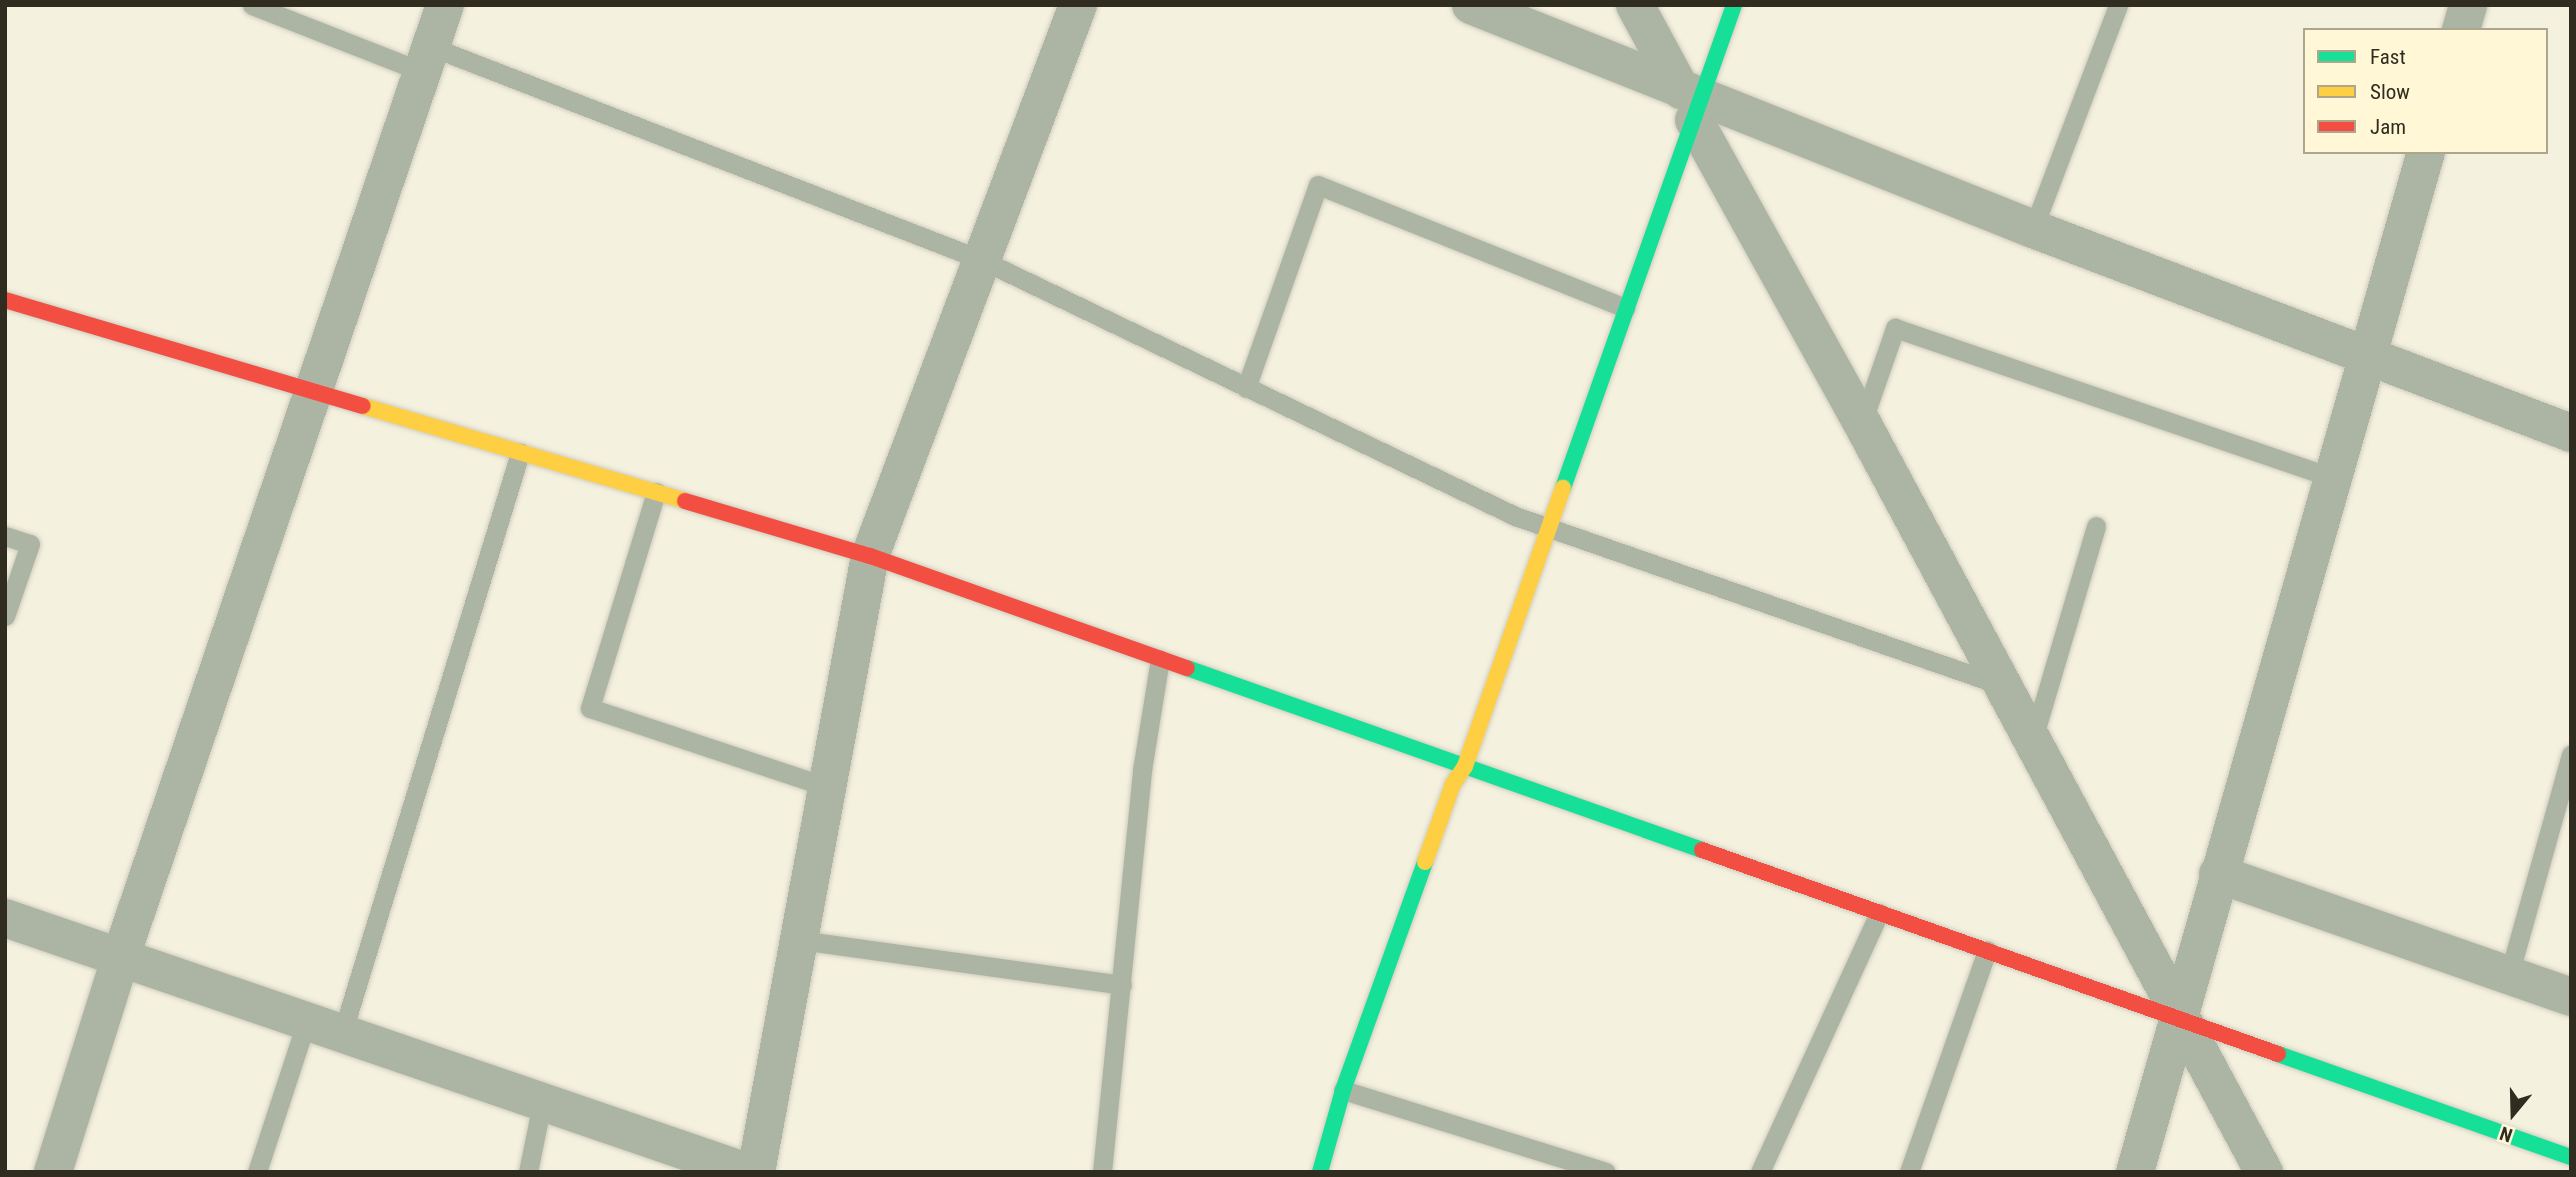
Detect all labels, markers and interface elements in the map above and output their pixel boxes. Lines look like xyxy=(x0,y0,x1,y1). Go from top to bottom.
legend xyxy=(2303,28,2548,154)
text: Fast xyxy=(2370,45,2406,69)
text: Slow xyxy=(2370,80,2410,104)
text: Jam xyxy=(2370,115,2406,139)
north arrow xyxy=(2478,1079,2548,1149)
text: N xyxy=(2497,1122,2515,1147)

